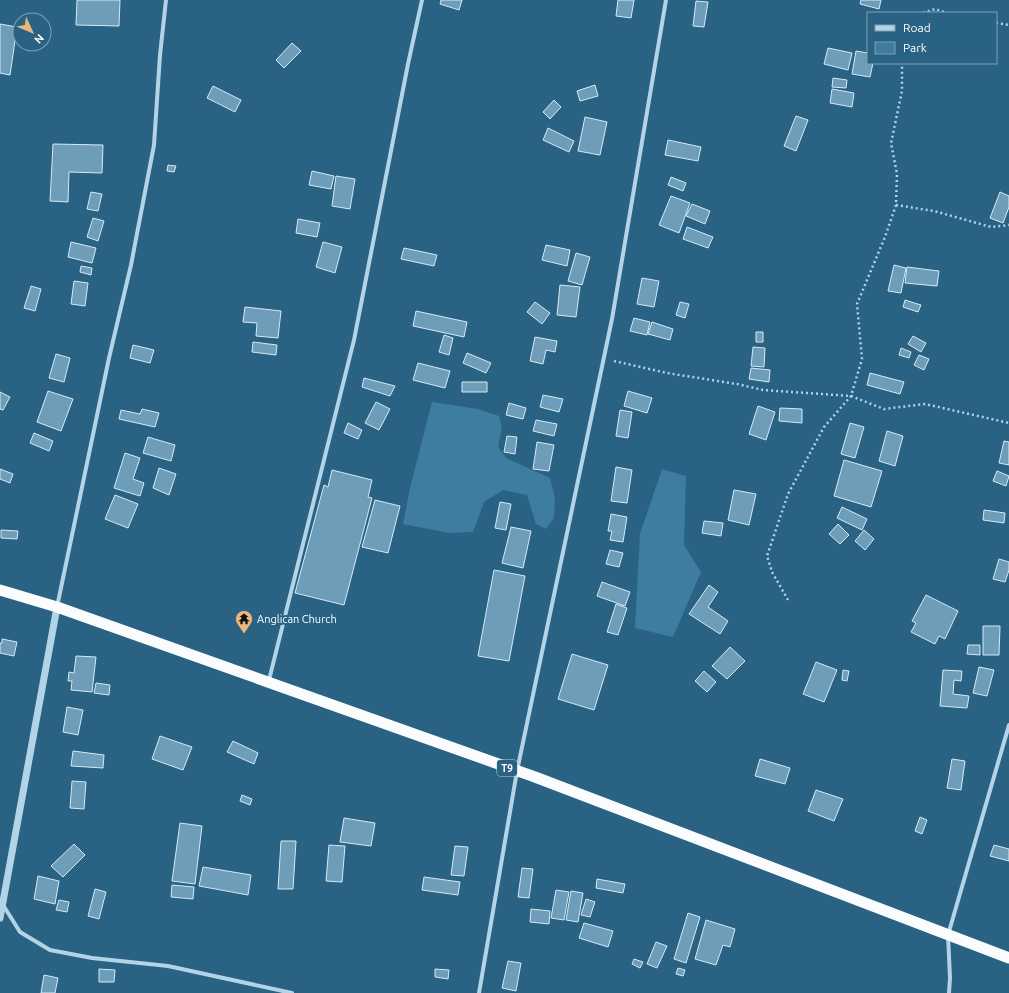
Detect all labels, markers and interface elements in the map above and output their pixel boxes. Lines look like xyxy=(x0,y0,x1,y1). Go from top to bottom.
north arrow xyxy=(12,12,52,52)
legend xyxy=(867,12,997,64)
text: Road xyxy=(903,21,931,34)
text: N xyxy=(32,32,46,46)
text: Park xyxy=(903,41,927,54)
temple icon: Anglican Church xyxy=(234,609,254,634)
place label: Anglican Church xyxy=(257,613,337,625)
road number: T9 xyxy=(497,760,517,776)

